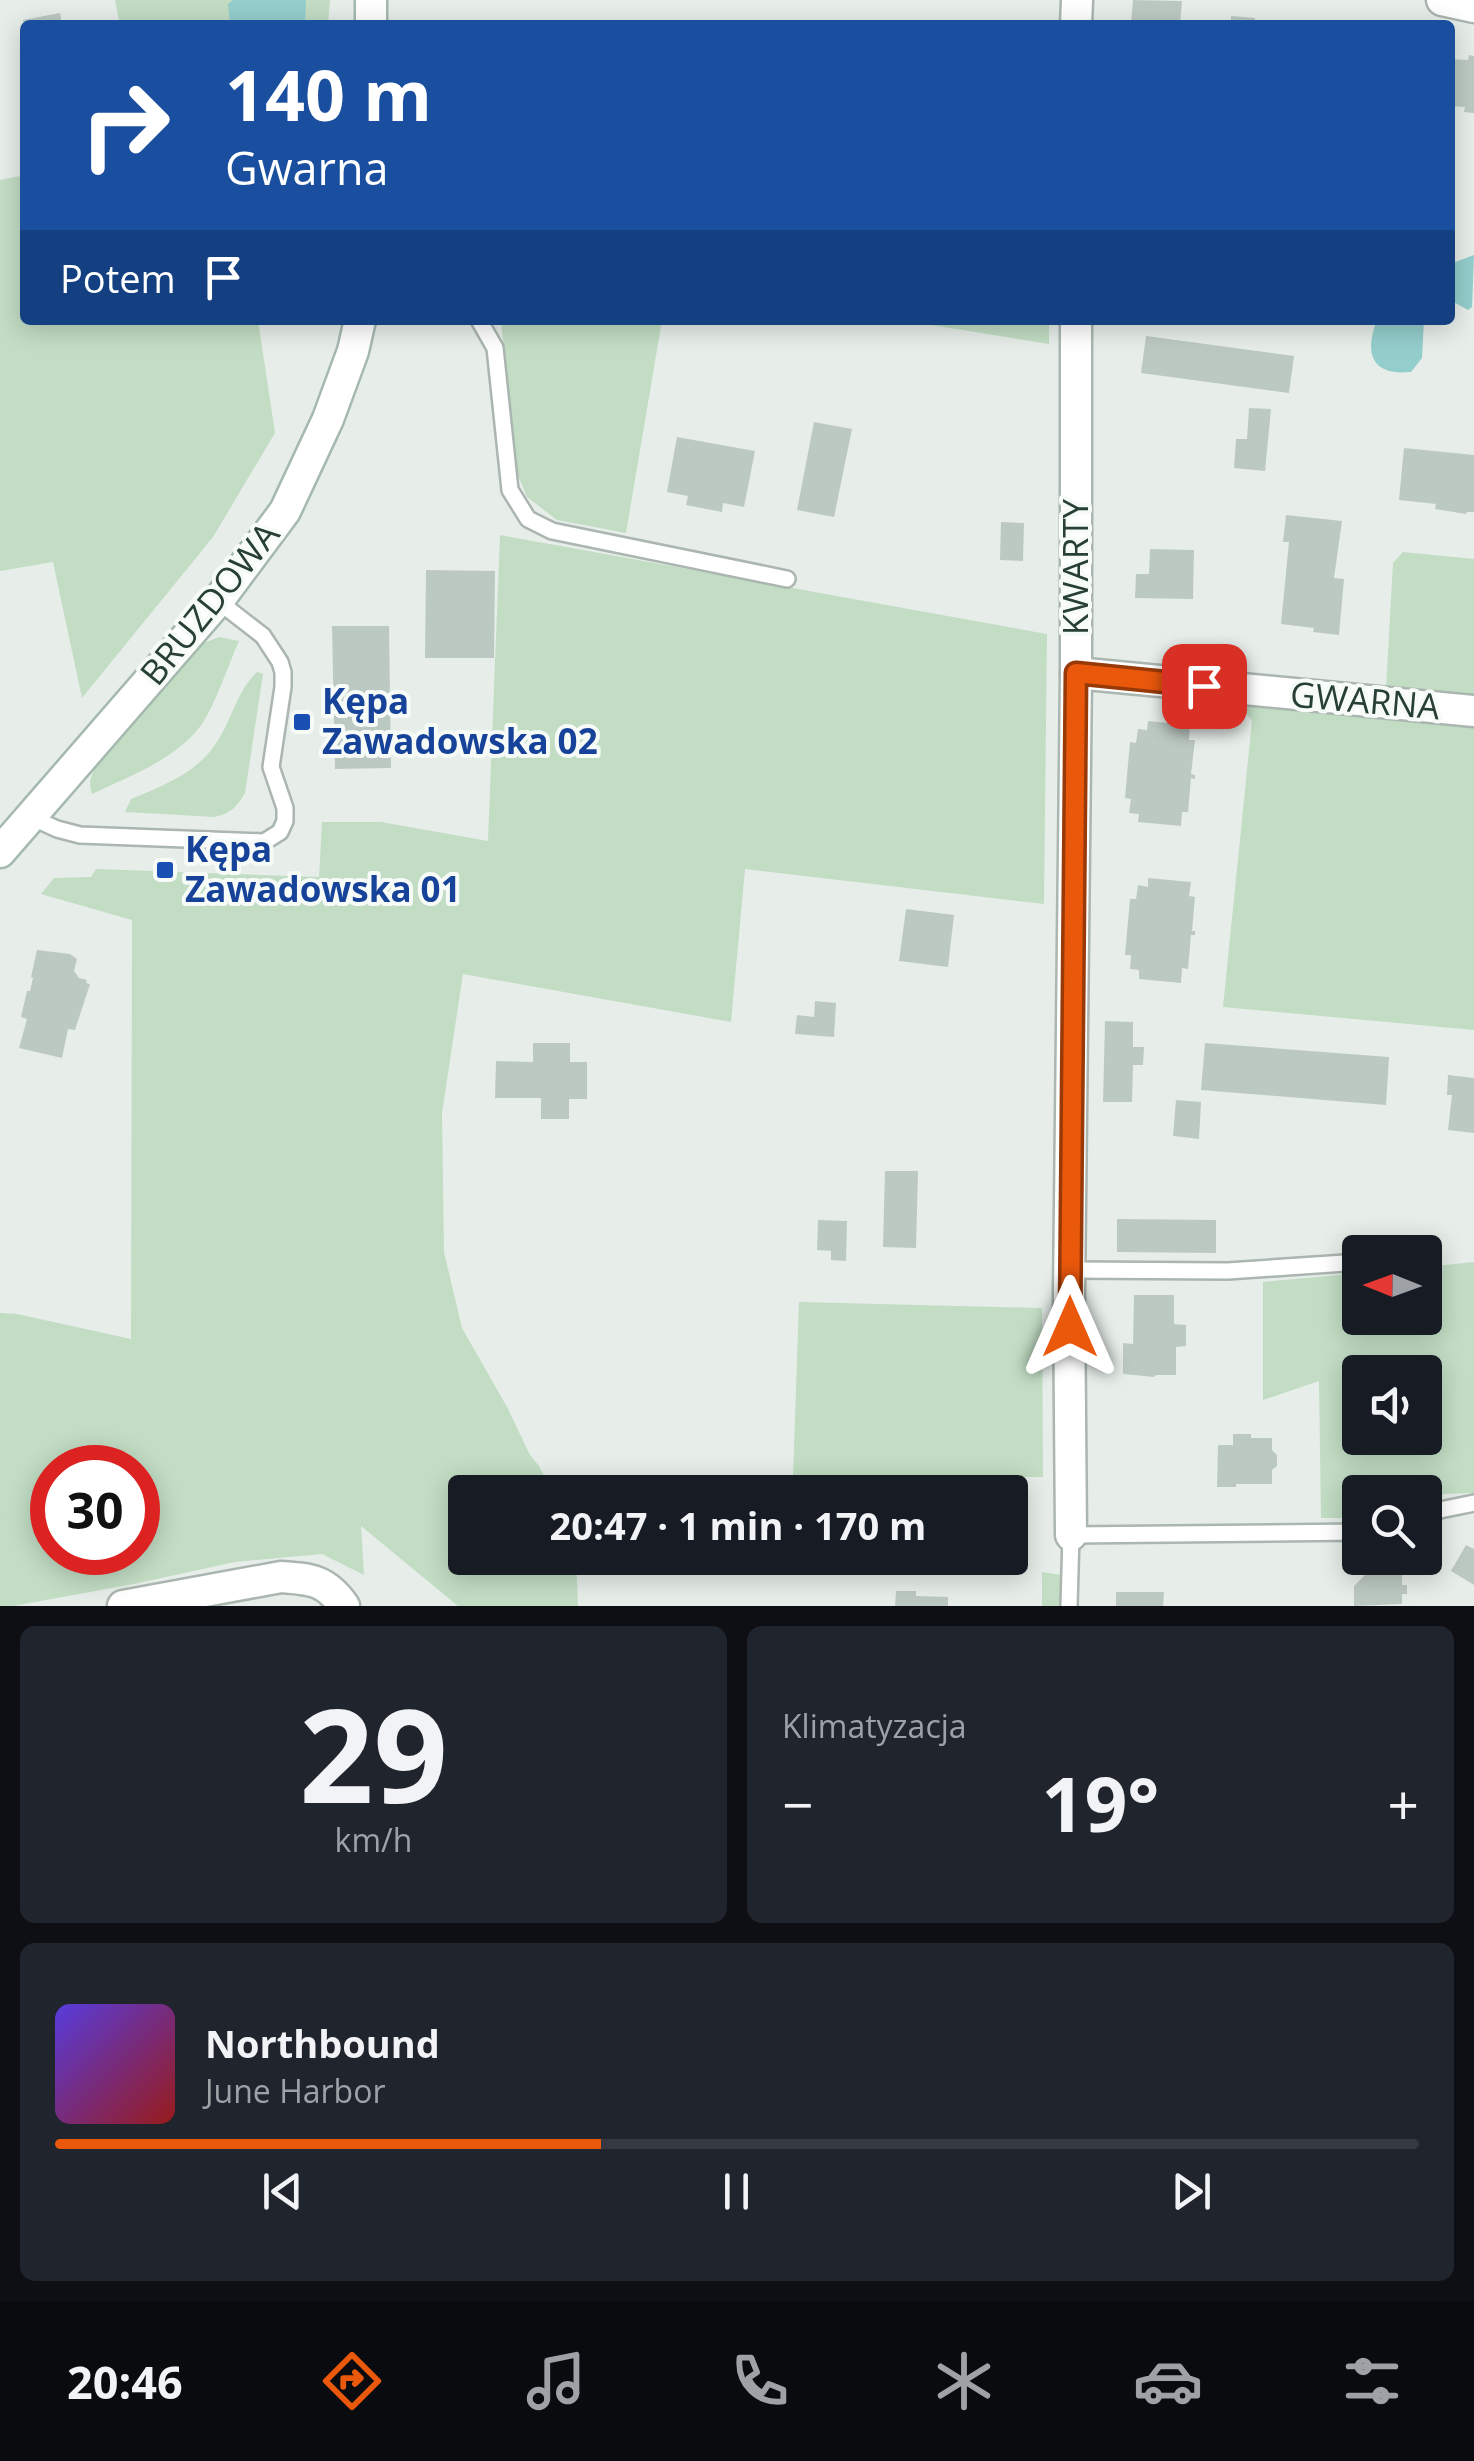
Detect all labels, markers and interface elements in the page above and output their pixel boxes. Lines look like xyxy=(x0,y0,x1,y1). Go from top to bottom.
text: 140 m xyxy=(225,46,432,142)
icon: right xyxy=(60,60,190,190)
text: Gwarna xyxy=(225,137,389,198)
icon: arrive xyxy=(196,250,251,305)
text: Potem xyxy=(60,252,176,304)
street label: KWARTY xyxy=(1051,498,1098,635)
street label: BRUZDOWA xyxy=(129,511,290,694)
pin xyxy=(1162,644,1247,729)
icon: arrive xyxy=(1177,659,1232,714)
street label: GWARNA xyxy=(1288,670,1443,730)
place label: Kępa Zawadowska 02 xyxy=(322,677,598,764)
marker: Kępa Zawadowska 02 xyxy=(291,711,313,733)
place label: Kępa Zawadowska 01 xyxy=(185,825,461,912)
marker: Kępa Zawadowska 01 xyxy=(154,859,176,881)
north arrow xyxy=(1342,1235,1442,1335)
map controls xyxy=(1342,1235,1442,1575)
position arrow xyxy=(1018,1275,1122,1379)
button: sound xyxy=(1342,1355,1442,1455)
speed limit sign: 30 xyxy=(30,1445,160,1575)
button: search xyxy=(1342,1475,1442,1575)
text: 20:47 · 1 min · 170 m xyxy=(550,1499,926,1551)
text: 29 xyxy=(299,1664,448,1841)
text: Klimatyzacja xyxy=(782,1704,967,1747)
text: 19° xyxy=(1042,1752,1159,1854)
text: − xyxy=(782,1766,813,1841)
text: + xyxy=(1388,1766,1419,1841)
text: km/h xyxy=(335,1818,412,1861)
text: Northbound xyxy=(205,2017,440,2069)
text: June Harbor xyxy=(205,2069,385,2112)
icon: previous xyxy=(255,2164,310,2219)
icon: pause xyxy=(709,2164,764,2219)
icon: next xyxy=(1164,2164,1219,2219)
icon: directions xyxy=(317,2346,387,2416)
icon: music xyxy=(521,2346,591,2416)
icon: phone xyxy=(725,2346,795,2416)
icon: climate xyxy=(929,2346,999,2416)
icon: car xyxy=(1133,2346,1203,2416)
icon: filters xyxy=(1337,2346,1407,2416)
text: 20:46 xyxy=(67,2351,183,2412)

